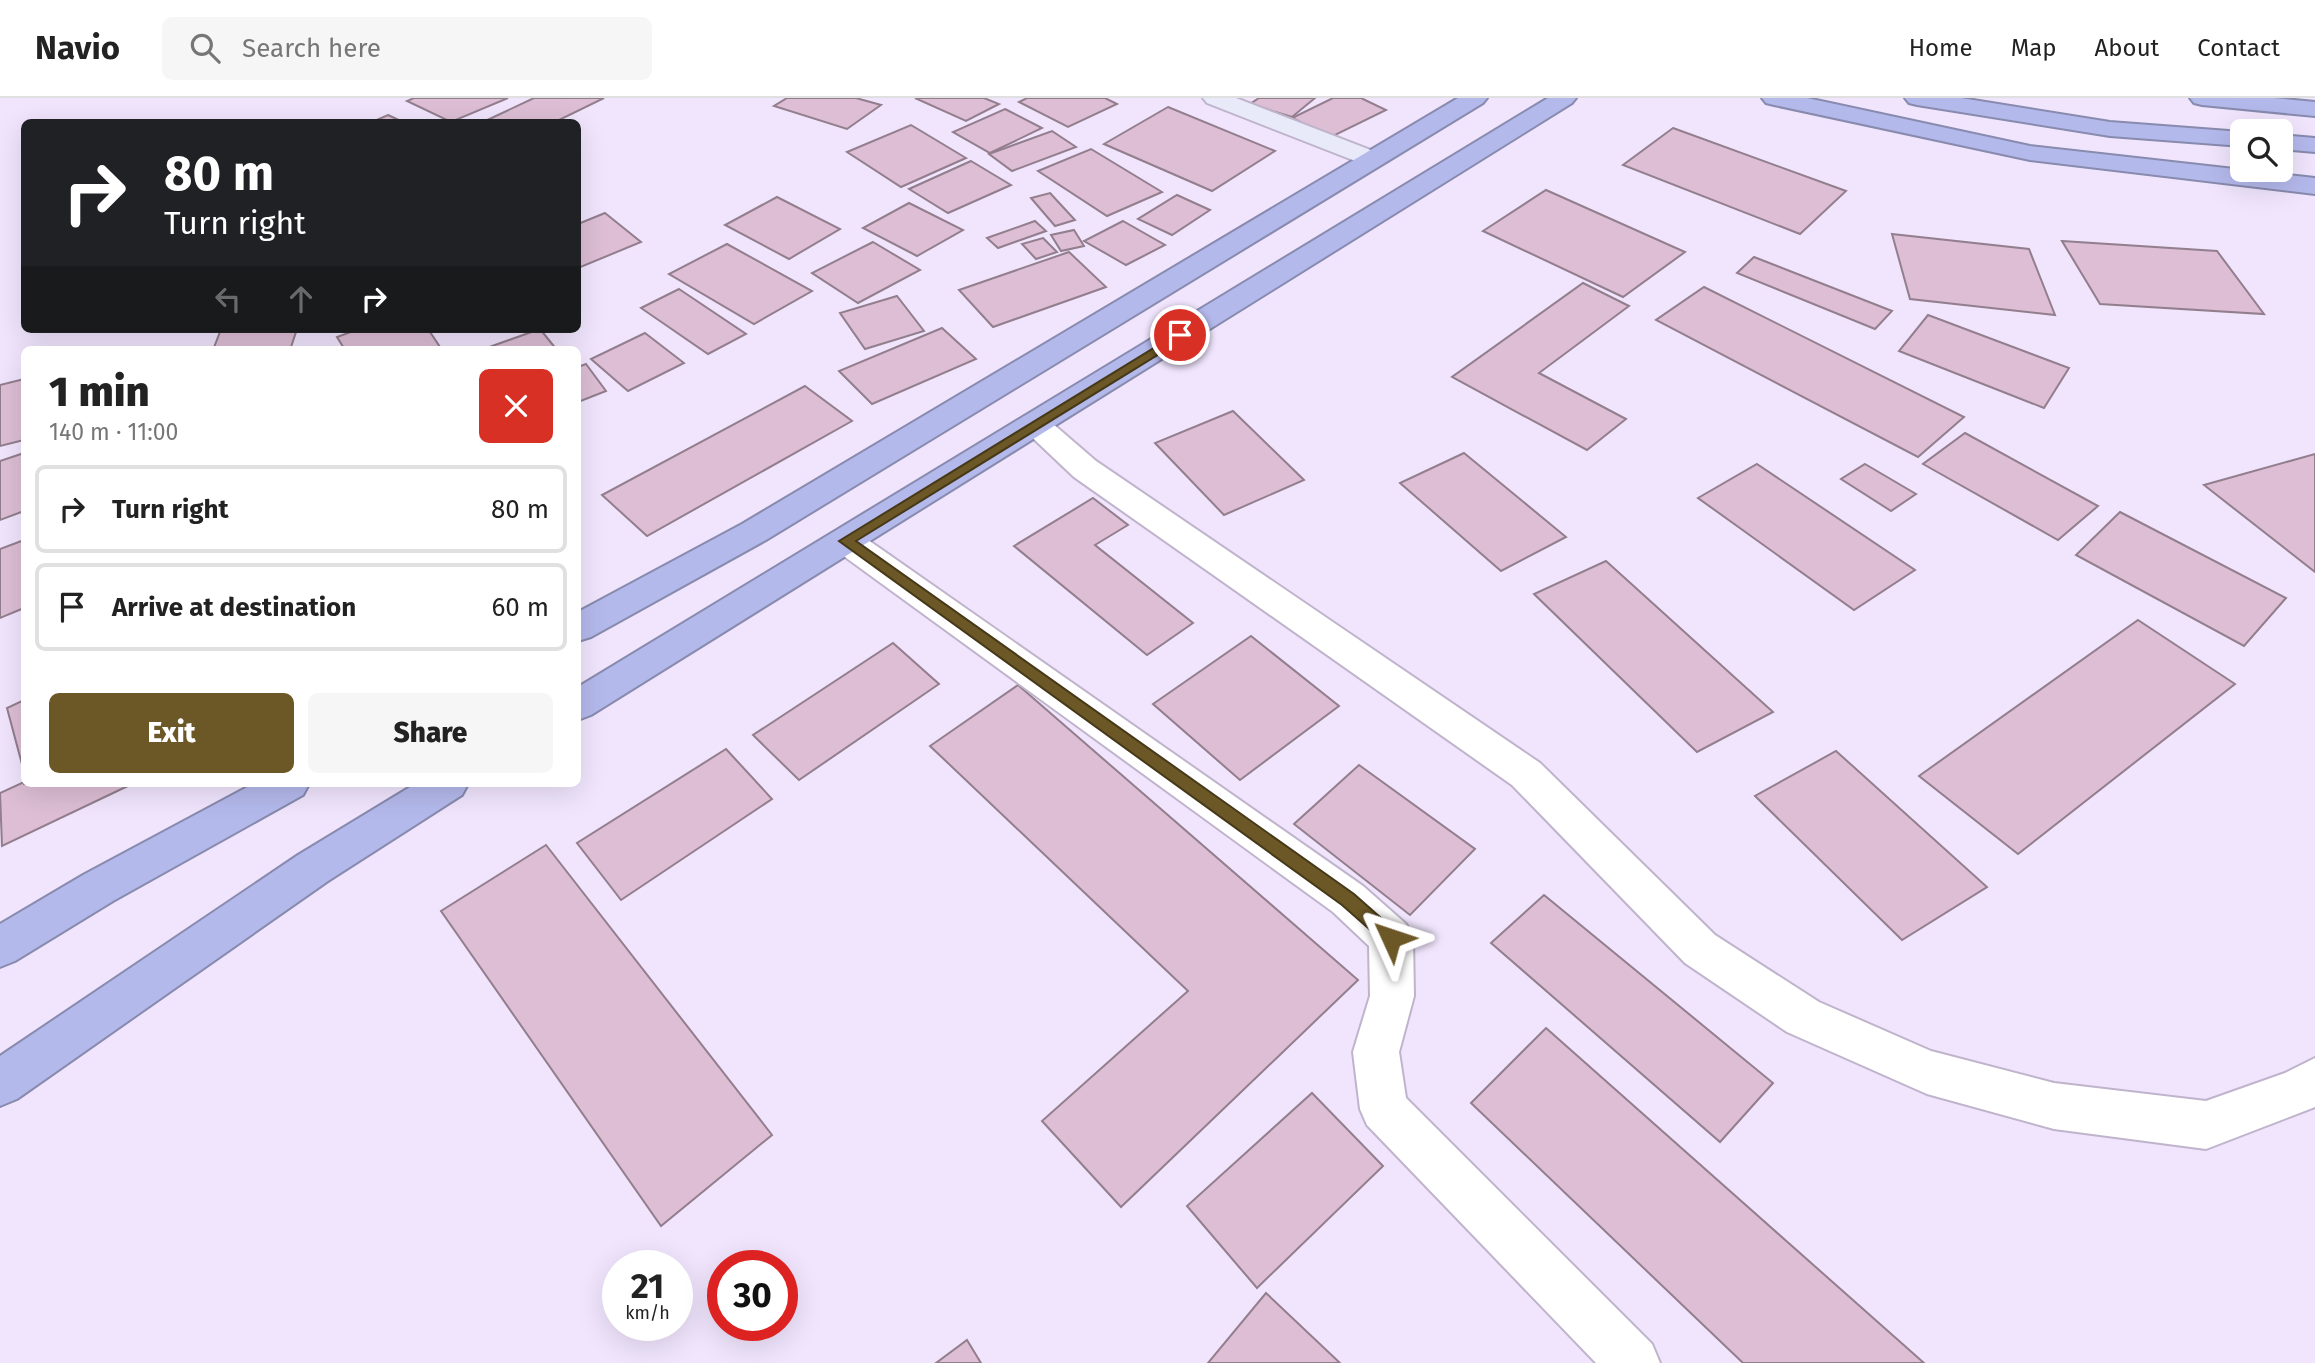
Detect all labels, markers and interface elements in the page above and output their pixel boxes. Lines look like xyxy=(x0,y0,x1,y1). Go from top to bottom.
search box xyxy=(162,17,652,80)
text: Navio xyxy=(35,28,120,68)
icon: search xyxy=(186,29,224,67)
text: Search here xyxy=(242,33,381,64)
text: Home xyxy=(1909,34,1973,62)
text: Map xyxy=(2011,34,2057,62)
text: About xyxy=(2095,34,2159,62)
text: Contact xyxy=(2197,34,2280,62)
map controls xyxy=(2230,119,2293,182)
button: search xyxy=(2230,119,2293,182)
text: 80 m xyxy=(164,144,274,203)
icon: right xyxy=(49,147,140,238)
text: Turn right xyxy=(164,204,306,242)
icon: left xyxy=(209,280,247,318)
icon: ahead xyxy=(282,280,320,318)
icon: right xyxy=(355,280,393,318)
pin xyxy=(1150,305,1210,365)
icon: arrive xyxy=(1161,316,1199,354)
text: 1 min xyxy=(49,367,150,417)
button: close xyxy=(479,369,553,443)
text: 140 m · 11:00 xyxy=(49,418,178,446)
icon: right xyxy=(53,490,91,528)
text: Turn right xyxy=(112,494,229,525)
text: 80 m xyxy=(491,494,549,525)
icon: arrive xyxy=(53,588,91,626)
text: Arrive at destination xyxy=(112,592,356,623)
text: 60 m xyxy=(491,592,549,623)
button: Exit xyxy=(49,693,294,773)
button: Share xyxy=(308,693,553,773)
position arrow xyxy=(1354,901,1428,975)
speed limit sign: 30 xyxy=(707,1250,798,1341)
text: 21 xyxy=(631,1265,664,1307)
text: km/h xyxy=(625,1302,670,1324)

